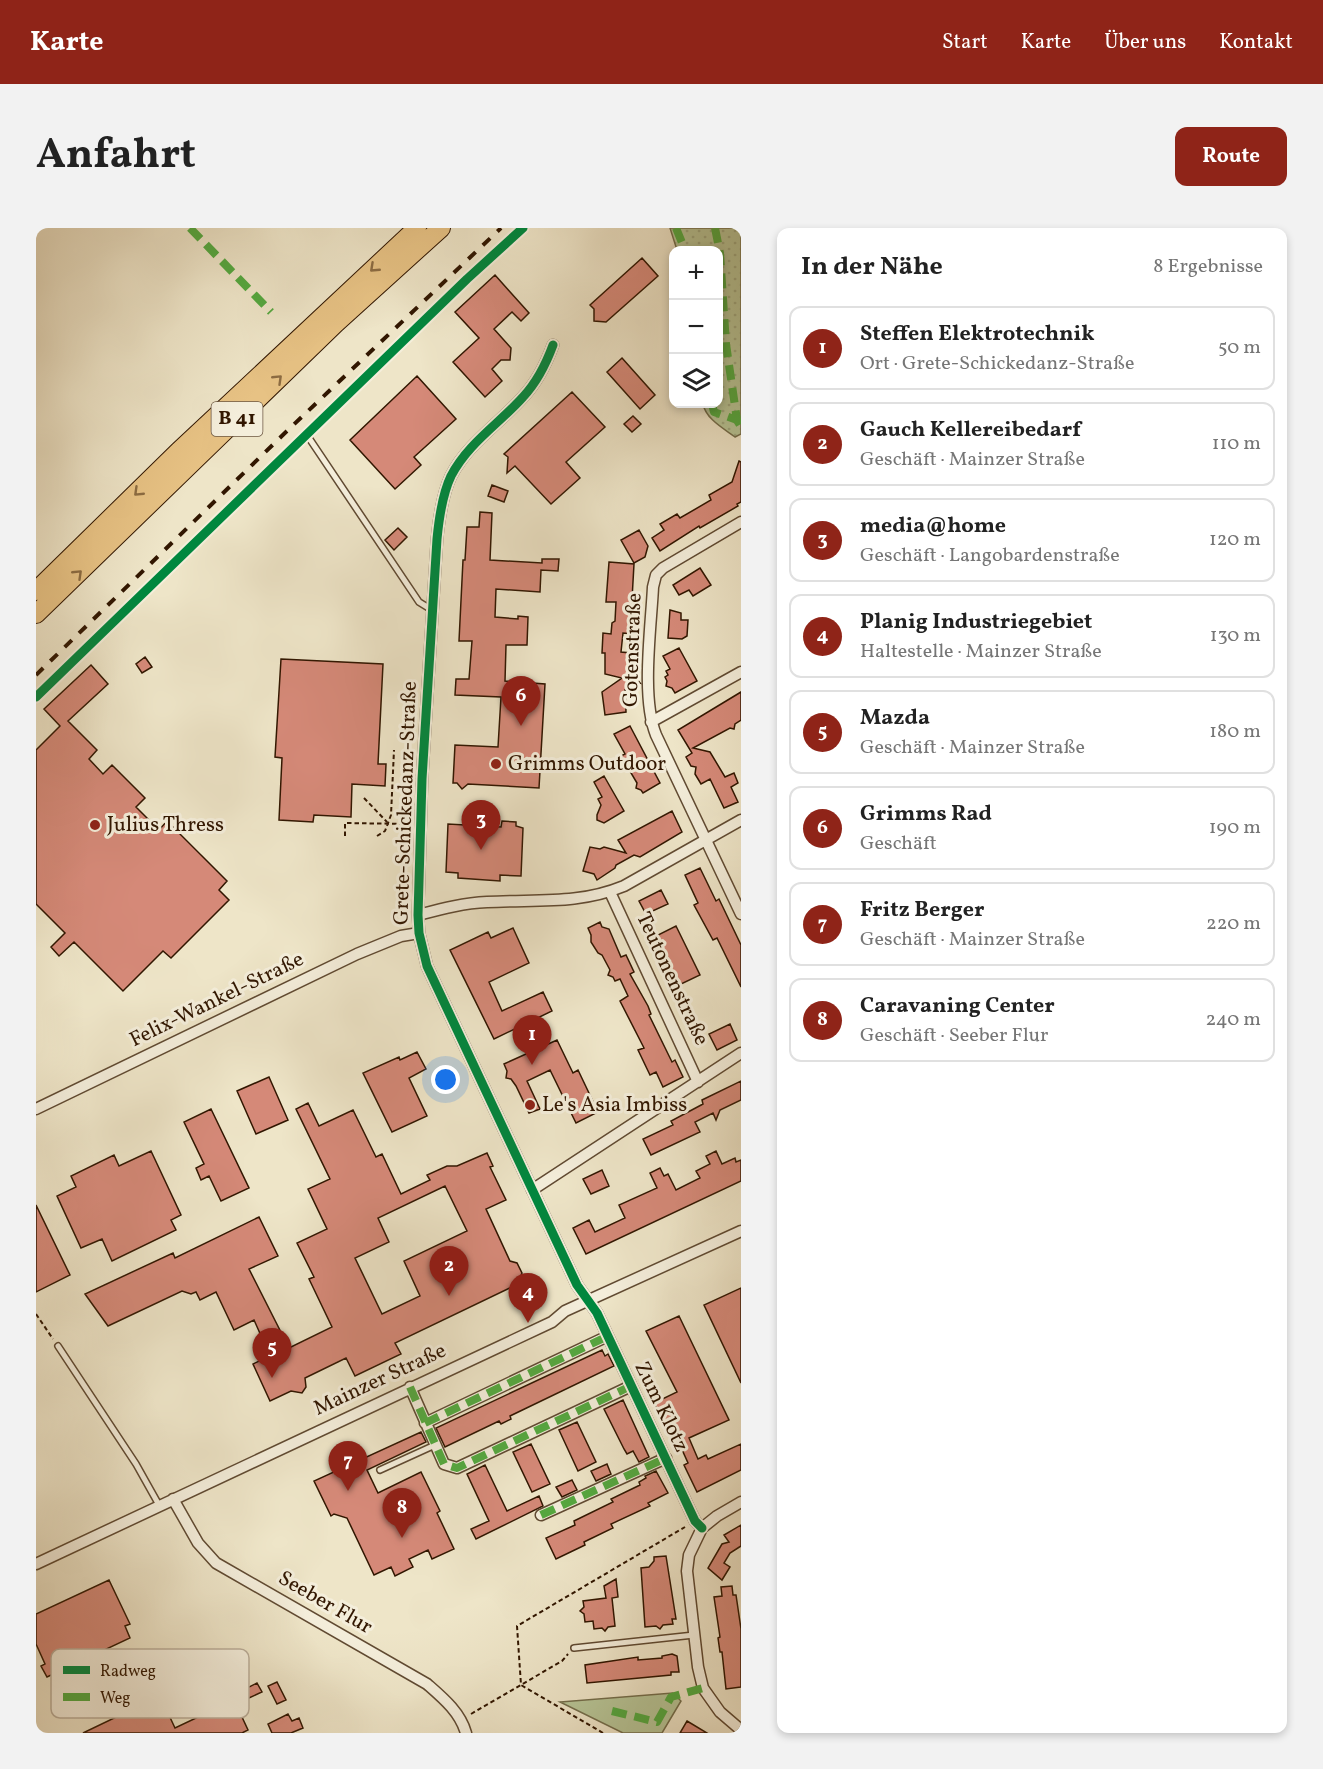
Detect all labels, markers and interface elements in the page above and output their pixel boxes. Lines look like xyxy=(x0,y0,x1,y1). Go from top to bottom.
text: Karte xyxy=(30,23,104,62)
text: Start xyxy=(942,28,988,57)
text: Karte xyxy=(1021,28,1071,57)
text: Über uns xyxy=(1104,28,1186,57)
text: Kontakt xyxy=(1219,28,1293,57)
text: Anfahrt xyxy=(36,127,196,186)
button: Route xyxy=(1175,127,1287,186)
map controls xyxy=(669,246,723,408)
button: + xyxy=(669,246,723,300)
text: In der Nähe xyxy=(801,249,943,285)
text: 8 Ergebnisse xyxy=(1153,253,1263,281)
one-way arrow xyxy=(370,260,381,271)
button: − xyxy=(669,300,723,354)
text: Steffen Elektrotechnik xyxy=(860,319,1095,350)
text: 1 xyxy=(818,334,827,362)
text: 50 m xyxy=(1218,334,1261,362)
text: Ort · Grete-Schickedanz-Straße xyxy=(860,350,1134,378)
button: layers xyxy=(669,354,723,408)
one-way arrow xyxy=(271,375,282,386)
road number: B 41 xyxy=(212,402,262,436)
text: Gauch Kellereibedarf xyxy=(860,415,1081,446)
text: 2 xyxy=(817,430,828,458)
text: 110 m xyxy=(1212,430,1261,458)
text: Geschäft · Mainzer Straße xyxy=(860,446,1085,474)
one-way arrow xyxy=(134,485,145,496)
text: media@home xyxy=(860,511,1006,542)
text: 3 xyxy=(817,526,828,554)
text: 120 m xyxy=(1209,526,1261,554)
text: Geschäft · Langobardenstraße xyxy=(860,542,1120,570)
one-way arrow xyxy=(70,570,81,581)
street label: Gotenstraße xyxy=(617,592,649,708)
text: Planig Industriegebiet xyxy=(860,607,1092,638)
text: 4 xyxy=(816,622,829,650)
text: 130 m xyxy=(1210,622,1261,650)
text: Haltestelle · Mainzer Straße xyxy=(860,638,1102,666)
pin: 6 xyxy=(502,676,540,726)
street label: Grete-Schickedanz-Straße xyxy=(387,680,425,926)
text: Mazda xyxy=(860,703,930,734)
text: 5 xyxy=(818,718,827,746)
text: 180 m xyxy=(1209,718,1261,746)
text: Geschäft · Mainzer Straße xyxy=(860,734,1085,762)
place label: Grimms Outdoor xyxy=(508,750,666,779)
marker: Grimms Outdoor xyxy=(489,757,503,771)
text: Grimms Rad xyxy=(860,799,992,830)
pin: 3 xyxy=(462,800,500,850)
place label: Julius Thress xyxy=(107,811,224,840)
text: 6 xyxy=(817,814,828,842)
text: 190 m xyxy=(1209,814,1261,842)
marker: Julius Thress xyxy=(88,818,102,832)
text: Geschäft xyxy=(860,830,937,858)
text: Fritz Berger xyxy=(860,895,984,926)
street label: Teutonenstraße xyxy=(628,908,716,1050)
text: 7 xyxy=(818,910,827,938)
text: 220 m xyxy=(1206,910,1261,938)
text: Geschäft · Mainzer Straße xyxy=(860,926,1085,954)
street label: Felix-Wankel-Straße xyxy=(125,945,309,1055)
text: Caravaning Center xyxy=(860,991,1055,1022)
text: 8 xyxy=(817,1006,828,1034)
text: 240 m xyxy=(1206,1006,1261,1034)
pin: 1 xyxy=(512,1016,552,1065)
text: Geschäft · Seeber Flur xyxy=(860,1022,1048,1050)
your location xyxy=(431,1065,460,1094)
place label: Le's Asia Imbiss xyxy=(542,1091,687,1120)
marker: Le's Asia Imbiss xyxy=(523,1098,537,1112)
pin: 2 xyxy=(430,1246,468,1296)
pin: 4 xyxy=(508,1274,548,1323)
pin: 5 xyxy=(252,1328,292,1378)
street label: Mainzer Straße xyxy=(309,1337,451,1423)
street label: Zum Klotz xyxy=(627,1357,695,1457)
pin: 7 xyxy=(328,1442,368,1491)
pin: 8 xyxy=(382,1488,422,1538)
street label: Seeber Flur xyxy=(272,1564,378,1642)
legend xyxy=(51,1649,249,1718)
text: Radweg xyxy=(100,1661,156,1683)
text: Weg xyxy=(100,1688,131,1710)

